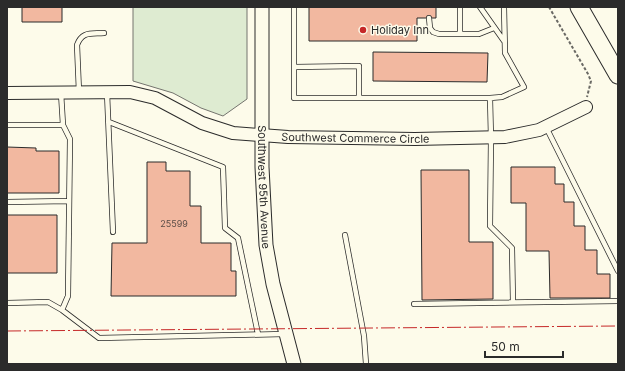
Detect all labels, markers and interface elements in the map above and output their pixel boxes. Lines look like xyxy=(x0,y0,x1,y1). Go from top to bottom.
place label: Holiday Inn xyxy=(371,23,429,37)
marker: Holiday Inn xyxy=(358,25,368,35)
street label: Southwest 95th Avenue xyxy=(255,125,274,250)
street label: Southwest Commerce Circle xyxy=(281,130,430,146)
house number: 25599 xyxy=(160,218,188,229)
scale bar xyxy=(485,333,563,359)
text: 50 m xyxy=(491,339,520,354)

